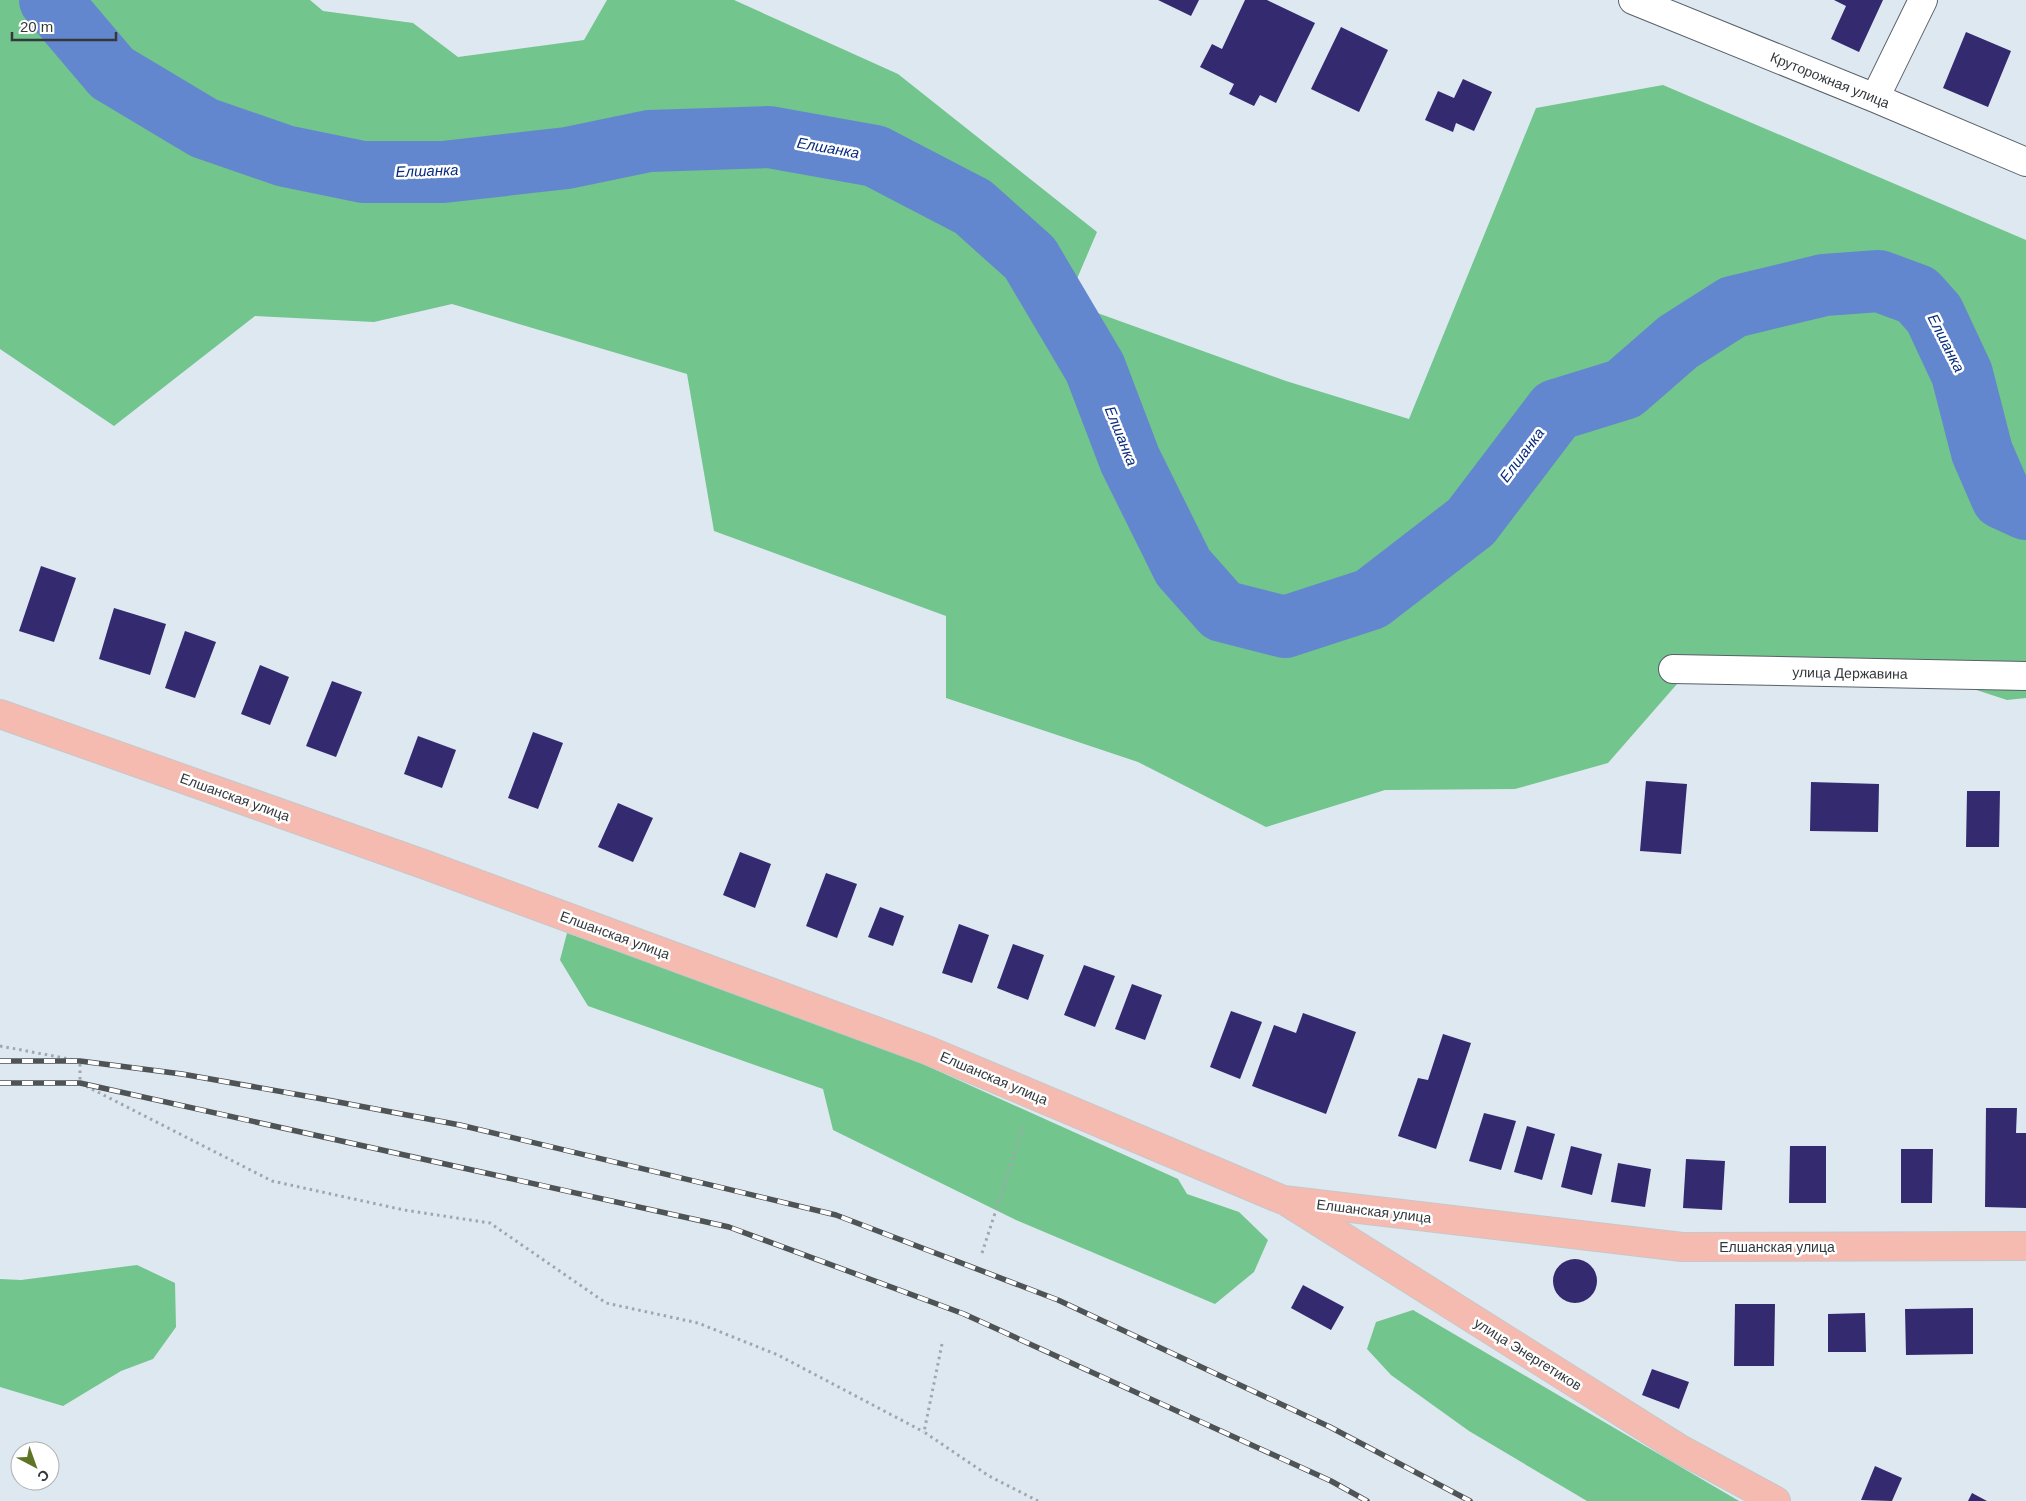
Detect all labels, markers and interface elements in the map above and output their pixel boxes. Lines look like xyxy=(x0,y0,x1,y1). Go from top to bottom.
scale bar xyxy=(12,10,116,42)
text: 20 m xyxy=(20,18,53,35)
street label: Круторожная улица xyxy=(1768,49,1892,111)
water label: Елшанка xyxy=(796,134,861,161)
water label: Елшанка xyxy=(395,161,459,180)
water label: Елшанка xyxy=(1925,311,1968,375)
water label: Елшанка xyxy=(1102,403,1141,468)
water label: Елшанка xyxy=(1496,424,1547,485)
street label: улица Державина xyxy=(1792,664,1908,682)
street label: Елшанская улица xyxy=(178,770,292,824)
street label: Елшанская улица xyxy=(558,908,672,962)
street label: Елшанская улица xyxy=(938,1048,1050,1108)
street label: Елшанская улица xyxy=(1316,1196,1432,1226)
street label: Елшанская улица xyxy=(1719,1239,1835,1255)
street label: улица Энергетиков xyxy=(1471,1314,1585,1394)
north arrow xyxy=(10,1441,60,1491)
text: С xyxy=(34,1466,53,1485)

